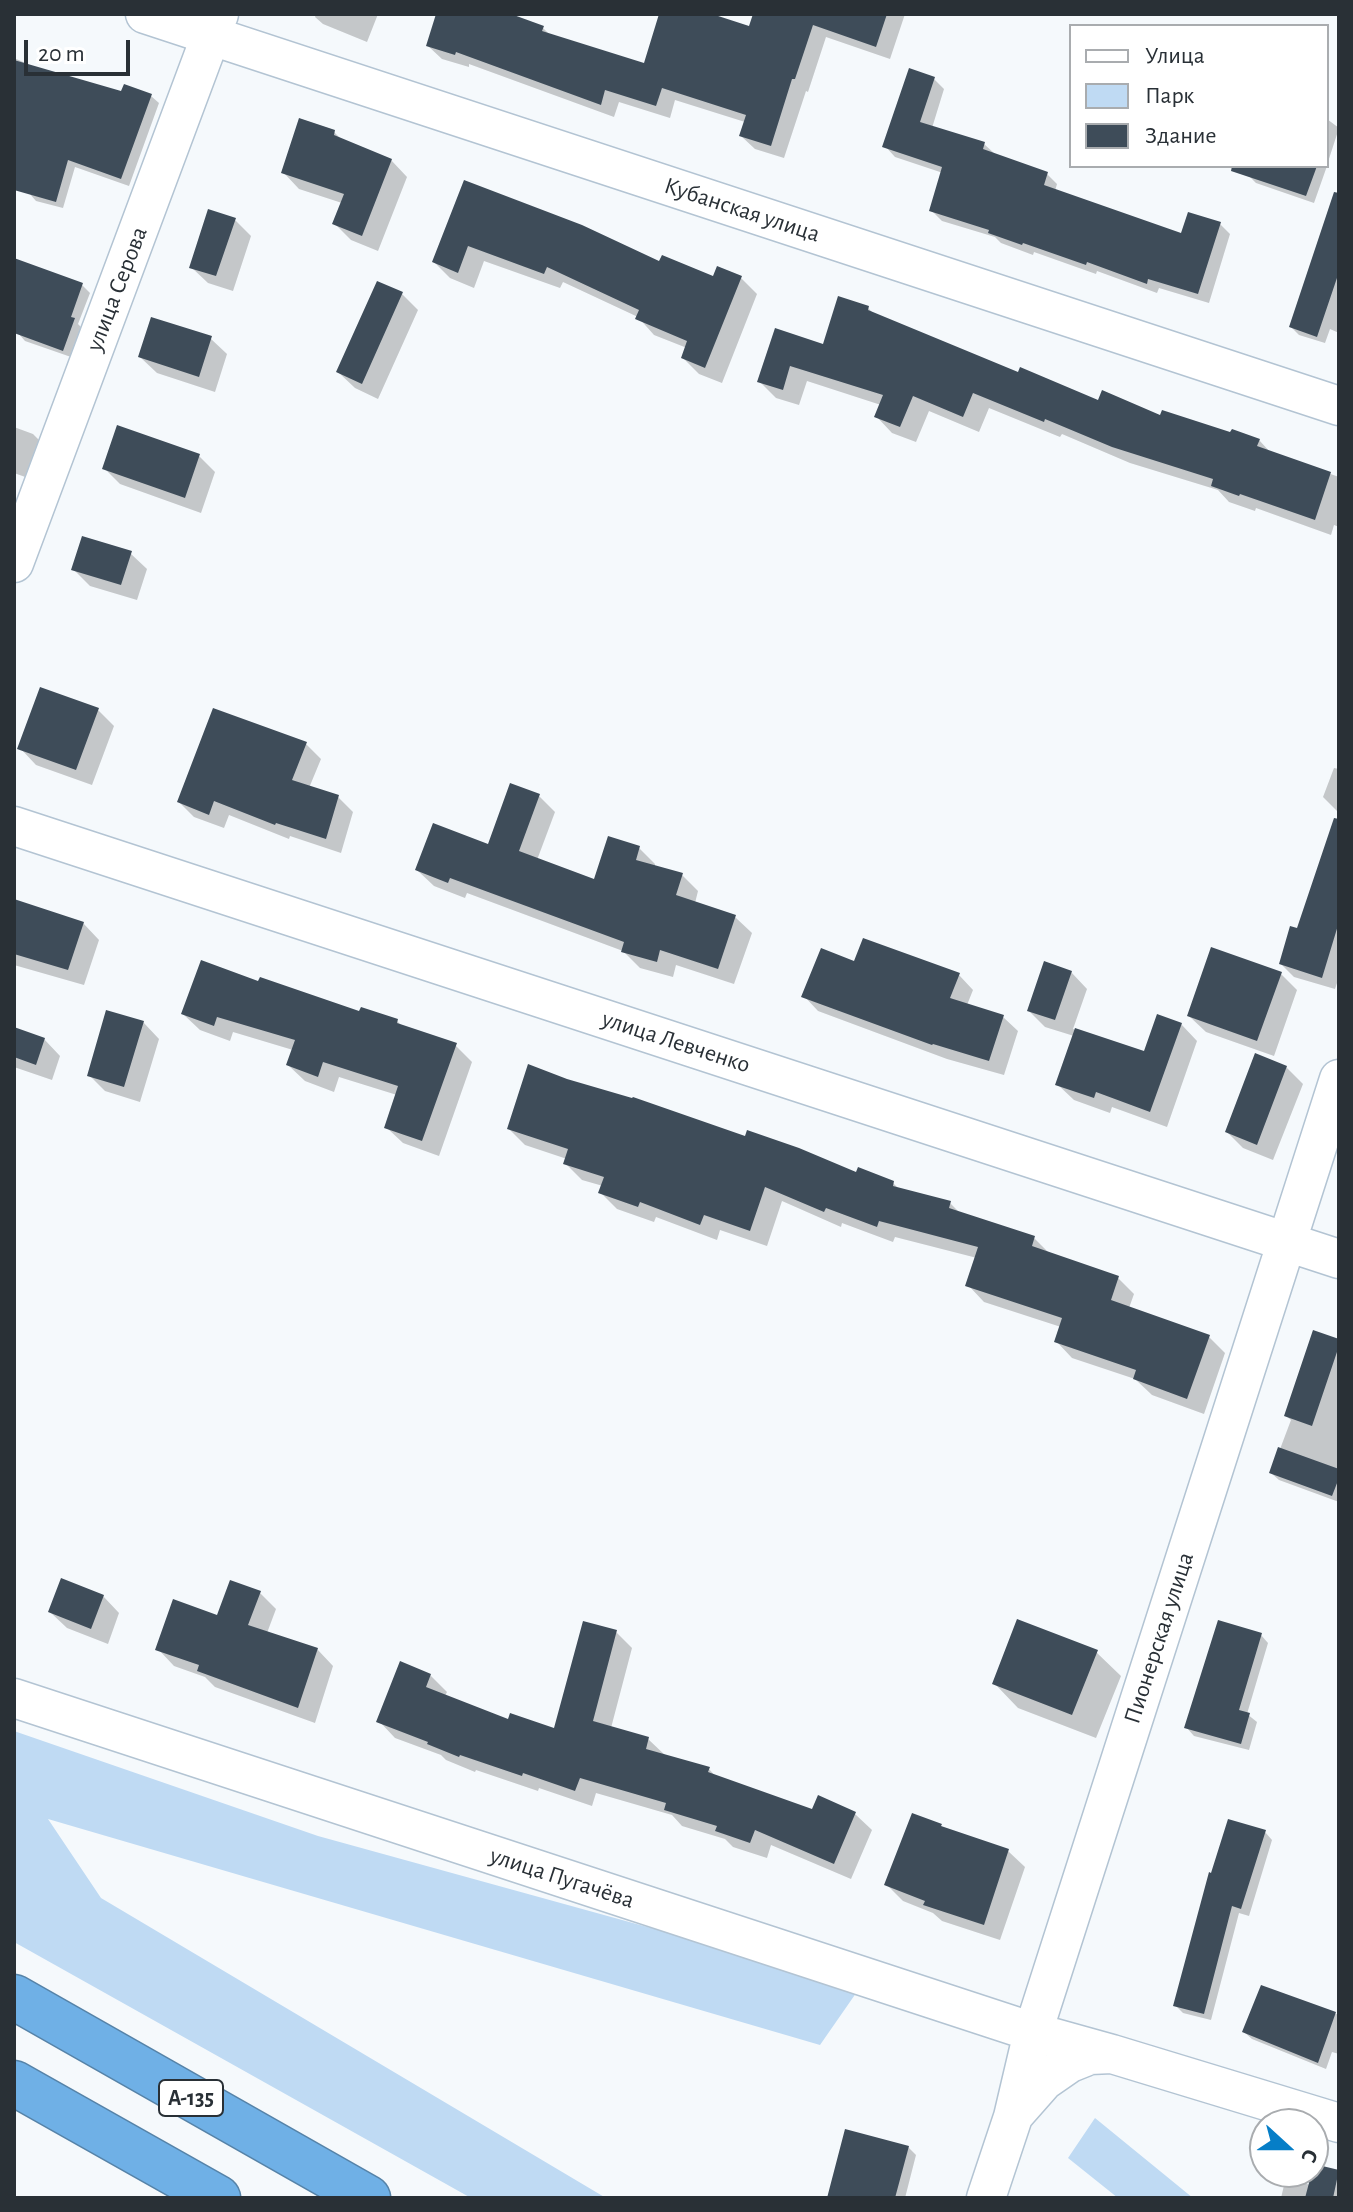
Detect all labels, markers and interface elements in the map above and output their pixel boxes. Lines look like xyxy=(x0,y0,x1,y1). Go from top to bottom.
scale bar xyxy=(28,24,134,74)
legend xyxy=(1069,24,1329,168)
text: 20 m xyxy=(38,42,85,66)
text: Улица xyxy=(1145,44,1205,68)
text: Парк xyxy=(1145,84,1194,108)
text: Здание xyxy=(1145,124,1216,148)
street label: Кубанская улица xyxy=(660,171,824,249)
street label: улица Серова xyxy=(80,223,154,355)
street label: улица Левченко xyxy=(598,1005,754,1079)
street label: Пионерская улица xyxy=(1118,1549,1200,1727)
street label: улица Пугачёва xyxy=(486,1841,638,1915)
road number: А-135 xyxy=(159,2080,223,2116)
north arrow xyxy=(1249,2108,1329,2188)
text: С xyxy=(1297,2146,1322,2166)

